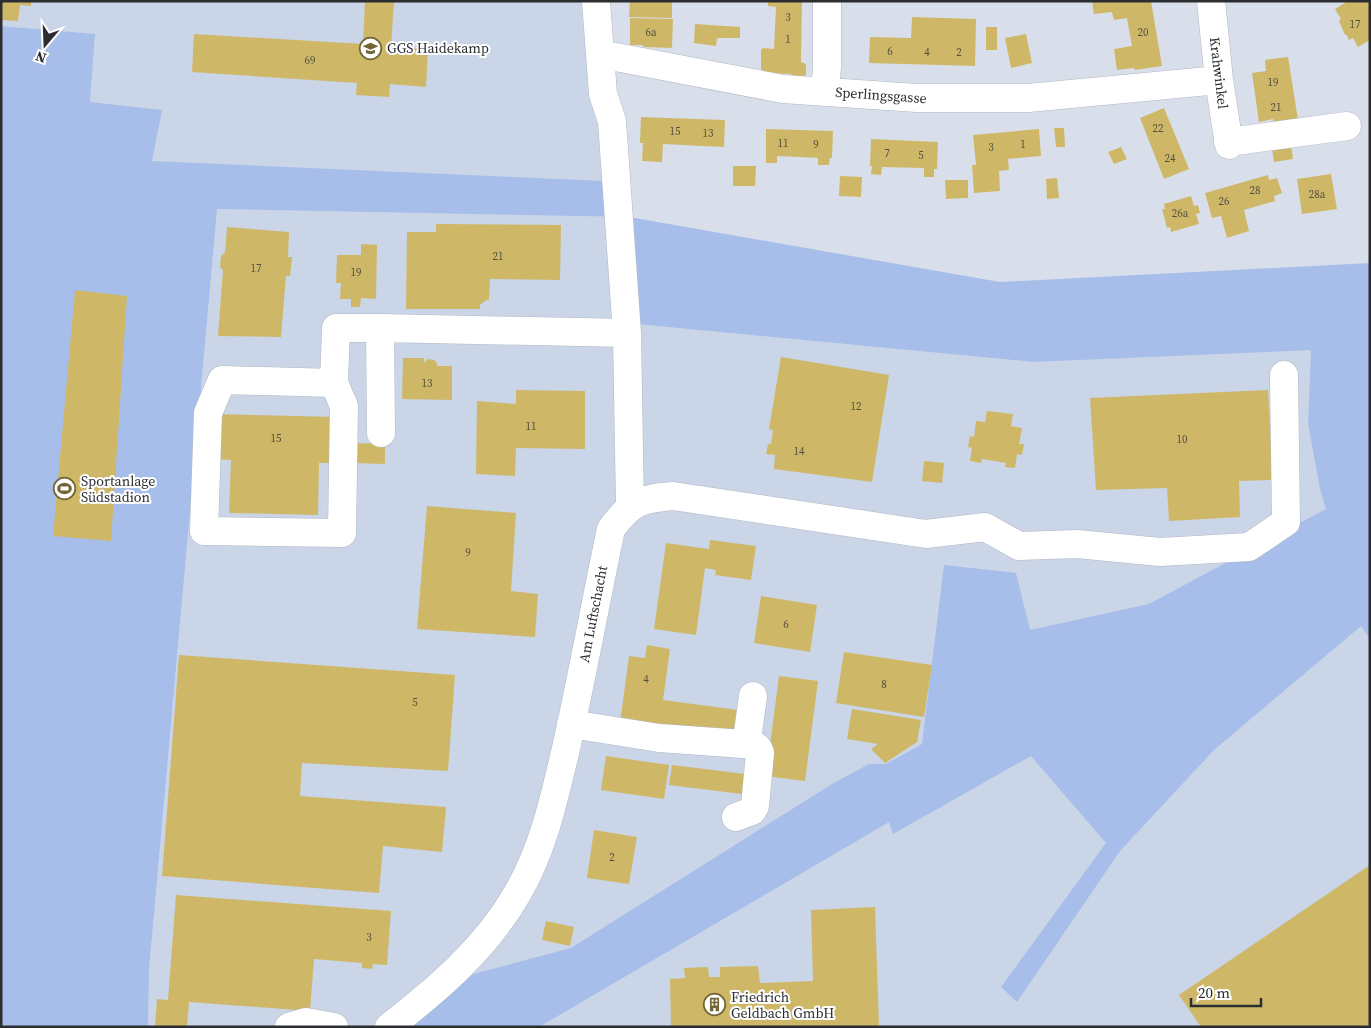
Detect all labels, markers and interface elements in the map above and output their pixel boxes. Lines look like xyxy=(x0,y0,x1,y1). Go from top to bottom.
house number: 3 xyxy=(785,10,791,25)
house number: 17 xyxy=(1350,17,1361,32)
north arrow xyxy=(20,20,70,70)
house number: 6a xyxy=(645,25,657,40)
house number: 20 xyxy=(1138,25,1149,40)
house number: 1 xyxy=(785,32,791,47)
school or university icon: GGS Haidekamp xyxy=(359,36,383,60)
street label: Krahwinkel xyxy=(1205,36,1233,110)
place label: GGS Haidekamp xyxy=(387,38,489,58)
house number: 6 xyxy=(887,44,893,59)
house number: 4 xyxy=(924,45,930,60)
house number: 2 xyxy=(956,45,962,60)
text: N xyxy=(33,46,49,68)
house number: 69 xyxy=(305,53,316,68)
house number: 19 xyxy=(1268,75,1279,90)
street label: Sperlingsgasse xyxy=(835,82,927,108)
house number: 21 xyxy=(1271,100,1282,115)
house number: 22 xyxy=(1153,121,1164,136)
house number: 15 xyxy=(670,124,681,139)
house number: 13 xyxy=(703,126,714,141)
house number: 11 xyxy=(778,136,789,151)
house number: 9 xyxy=(813,137,819,152)
house number: 1 xyxy=(1020,137,1026,152)
house number: 3 xyxy=(988,140,994,155)
house number: 7 xyxy=(884,146,890,161)
house number: 5 xyxy=(918,148,924,163)
house number: 24 xyxy=(1165,151,1176,166)
house number: 28 xyxy=(1250,183,1261,198)
house number: 28a xyxy=(1309,187,1326,202)
house number: 26 xyxy=(1219,194,1230,209)
house number: 26a xyxy=(1172,206,1189,221)
house number: 21 xyxy=(493,249,504,264)
house number: 17 xyxy=(251,261,262,276)
house number: 19 xyxy=(351,265,362,280)
house number: 13 xyxy=(422,376,433,391)
house number: 12 xyxy=(851,399,862,414)
house number: 11 xyxy=(526,419,537,434)
house number: 15 xyxy=(271,431,282,446)
house number: 10 xyxy=(1177,432,1188,447)
house number: 14 xyxy=(794,444,805,459)
place label: Sportanlage Südstadion xyxy=(81,471,155,507)
sports icon: Sportanlage Südstadion xyxy=(53,477,77,501)
house number: 9 xyxy=(465,545,471,560)
street label: Am Luftschacht xyxy=(574,563,612,664)
house number: 6 xyxy=(783,617,789,632)
house number: 4 xyxy=(643,672,649,687)
house number: 8 xyxy=(881,677,887,692)
house number: 5 xyxy=(412,695,418,710)
house number: 2 xyxy=(609,850,615,865)
house number: 3 xyxy=(366,930,372,945)
scale bar xyxy=(1191,976,1261,1008)
text: 20 m xyxy=(1198,982,1230,1003)
place label: Friedrich Geldbach GmbH xyxy=(731,987,834,1023)
building icon: Friedrich Geldbach GmbH xyxy=(703,993,727,1017)

